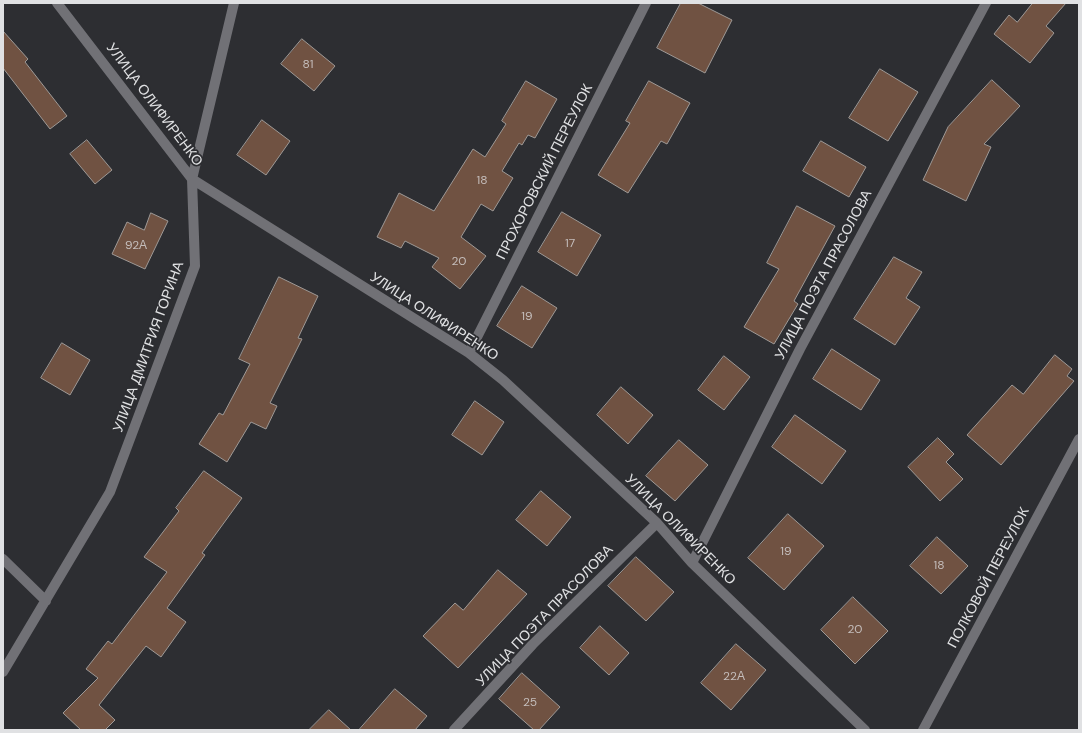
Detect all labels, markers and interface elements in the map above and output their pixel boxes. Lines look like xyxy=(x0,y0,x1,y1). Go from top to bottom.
street label: УЛИЦА ОЛИФИРЕНКО xyxy=(102,40,206,170)
house number: 81 xyxy=(303,58,313,72)
street label: ПРОХОРОВСКИЙ ПЕРЕУЛОК xyxy=(493,81,597,263)
house number: 18 xyxy=(476,174,488,188)
street label: УЛИЦА ПОЭТА ПРАСОЛОВА xyxy=(772,187,876,363)
house number: 17 xyxy=(565,237,575,251)
house number: 92А xyxy=(125,239,147,253)
house number: 20 xyxy=(452,255,466,269)
street label: УЛИЦА ДМИТРИЯ ГОРИНА xyxy=(110,259,188,435)
street label: УЛИЦА ОЛИФИРЕНКО xyxy=(367,269,501,365)
house number: 19 xyxy=(521,310,533,324)
street label: УЛИЦА ОЛИФИРЕНКО xyxy=(621,471,739,589)
street label: ПОЛКОВОЙ ПЕРЕУЛОК xyxy=(945,505,1033,651)
street label: УЛИЦА ПОЭТА ПРАСОЛОВА xyxy=(473,542,617,690)
house number: 19 xyxy=(780,545,792,559)
house number: 18 xyxy=(933,559,945,573)
house number: 20 xyxy=(848,623,862,637)
house number: 22А xyxy=(723,670,745,684)
house number: 25 xyxy=(523,696,537,710)

